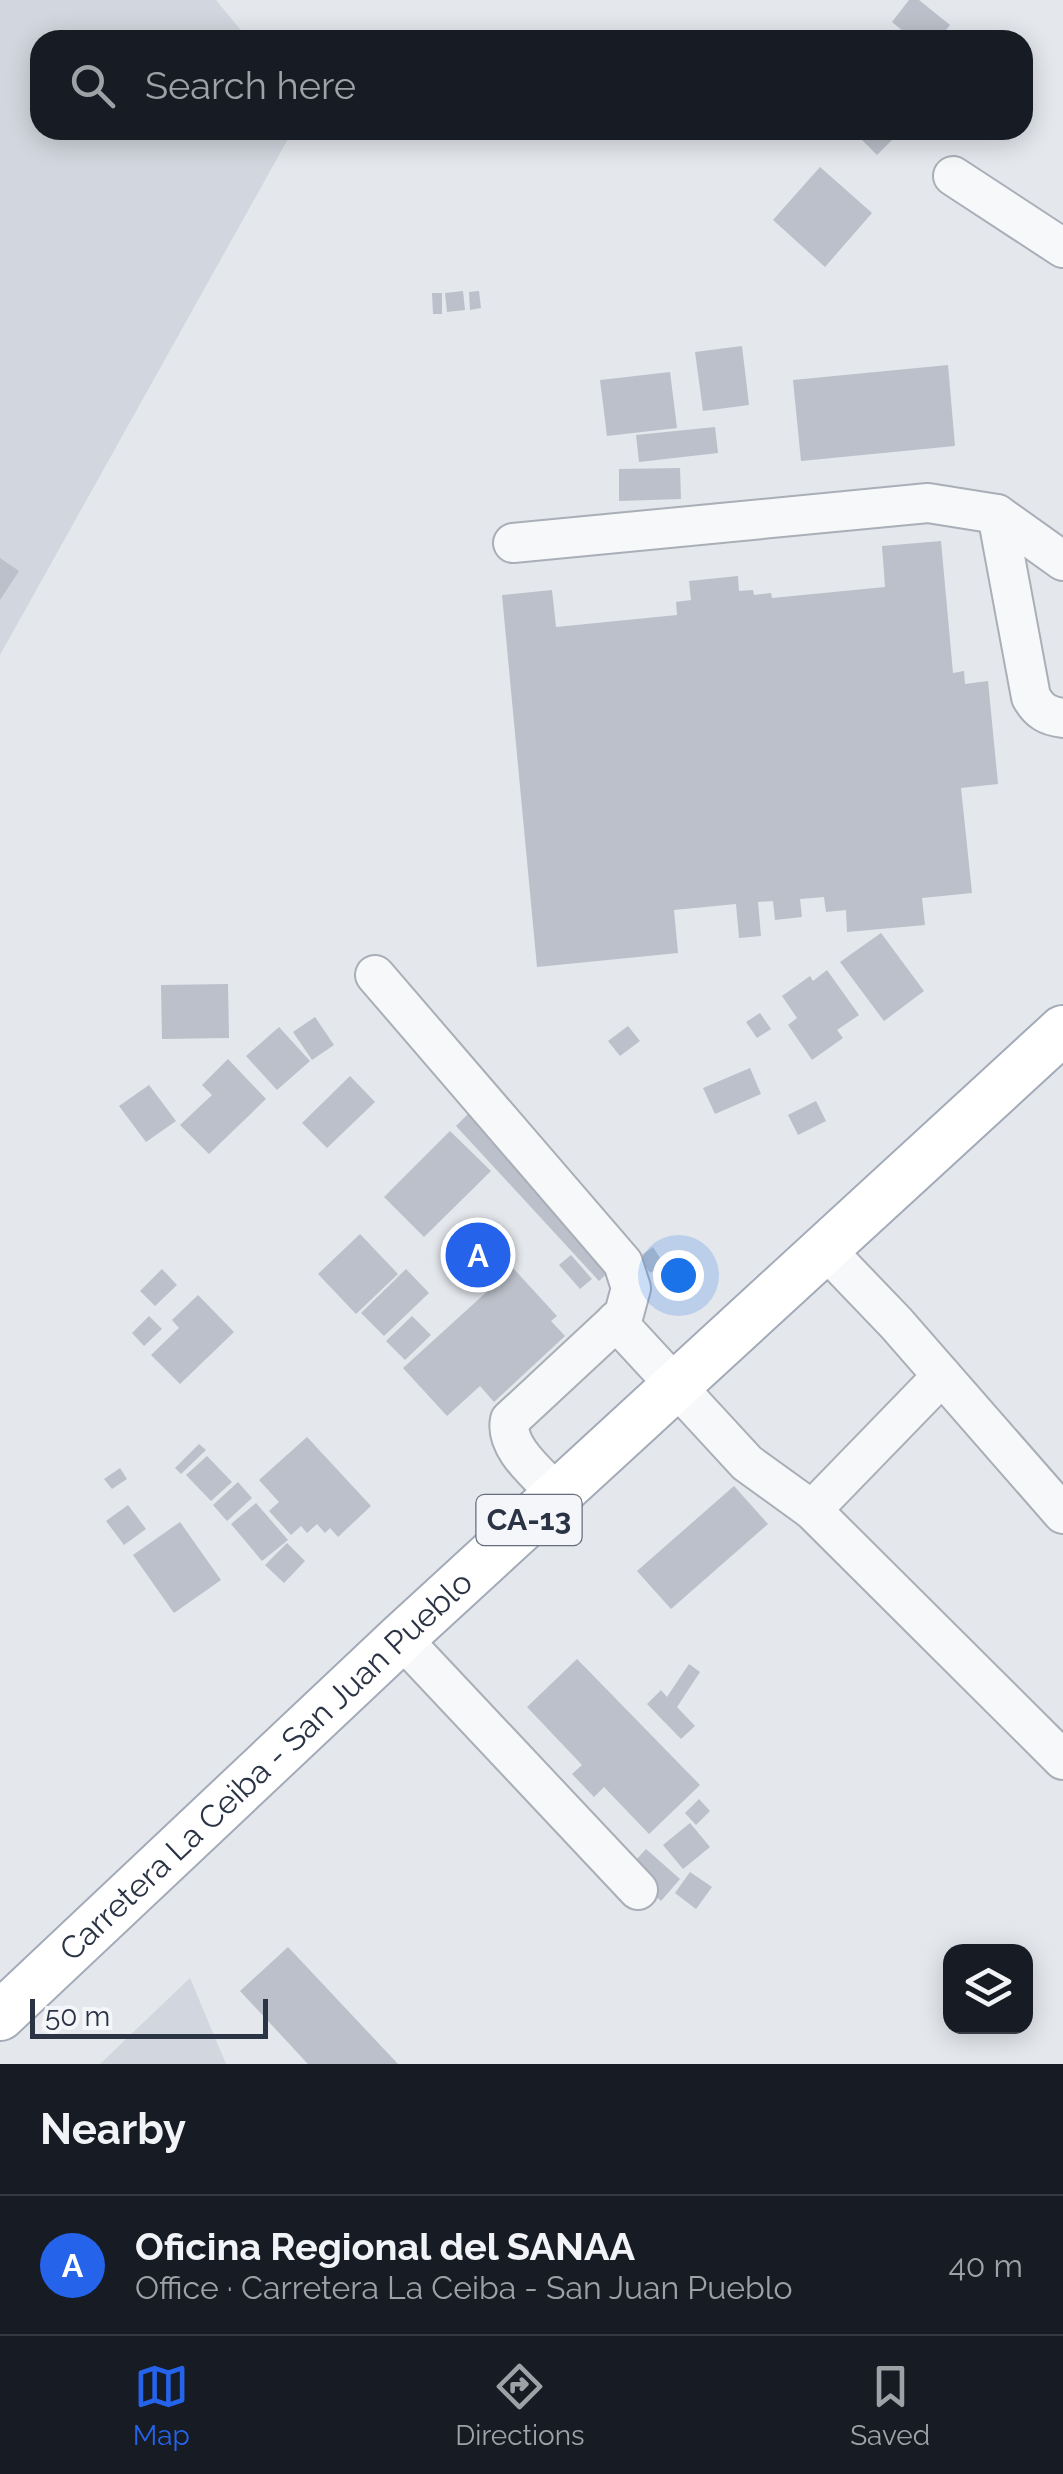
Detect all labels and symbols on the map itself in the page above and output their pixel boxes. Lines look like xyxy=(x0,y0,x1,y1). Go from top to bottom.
pin: A xyxy=(446,1218,510,1292)
your location xyxy=(653,1250,704,1301)
road number: CA-13 xyxy=(476,1495,582,1545)
street label: Carretera La Ceiba - San Juan Pueblo xyxy=(52,1563,479,1968)
scale bar xyxy=(30,1994,268,2038)

